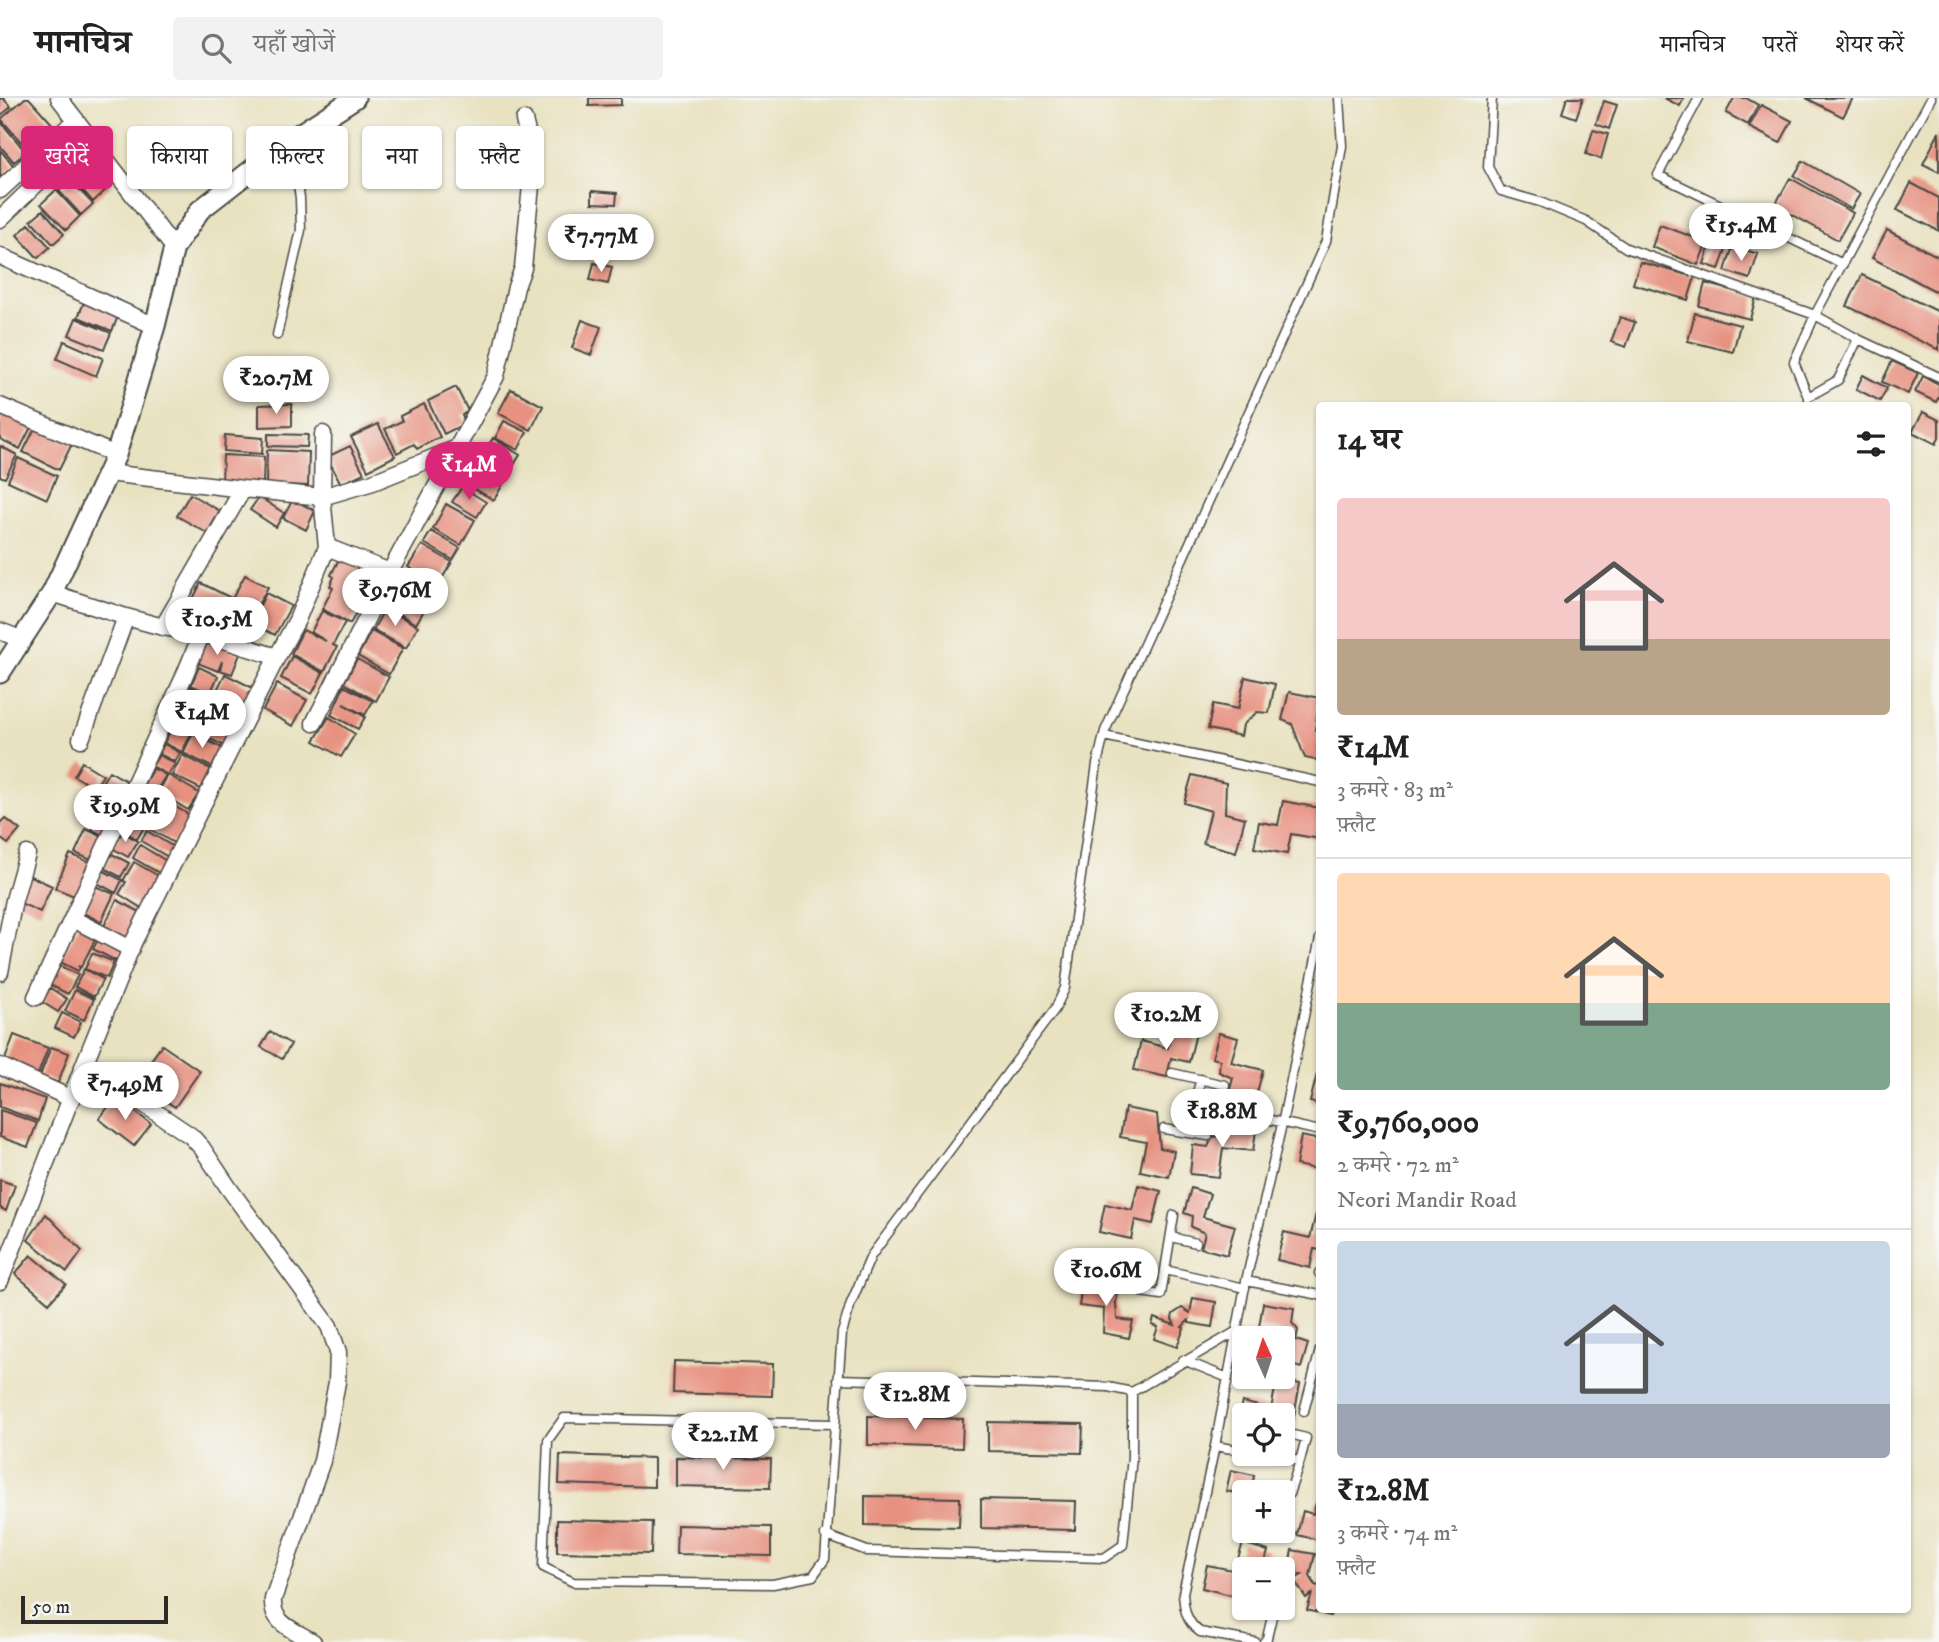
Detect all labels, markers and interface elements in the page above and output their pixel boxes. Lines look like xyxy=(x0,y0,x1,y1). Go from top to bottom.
search box xyxy=(173,17,663,80)
text: मानचित्र xyxy=(35,23,131,64)
text: यहाँ खोजें xyxy=(253,28,335,61)
icon: search xyxy=(197,29,235,67)
text: मानचित्र xyxy=(1660,30,1725,60)
text: परतें xyxy=(1763,30,1797,60)
text: शेयर करें xyxy=(1835,30,1904,60)
chip: खरीदें xyxy=(21,126,113,189)
chip: किराया xyxy=(127,126,232,189)
chip: फ़िल्टर xyxy=(246,126,348,189)
chip: नया xyxy=(362,126,442,189)
chip: फ़्लैट xyxy=(456,126,544,189)
pin: ₹15.4M xyxy=(1684,204,1798,263)
text: ₹15.4M xyxy=(1705,211,1777,240)
pin: ₹7.77M xyxy=(544,214,658,274)
text: ₹7.77M xyxy=(564,222,638,251)
pin: ₹20.7M xyxy=(219,356,333,416)
text: ₹20.7M xyxy=(239,364,313,393)
text: 14 घर xyxy=(1337,422,1402,459)
icon: filters xyxy=(1852,425,1890,463)
pin: ₹14M xyxy=(428,442,510,502)
text: ₹14M xyxy=(441,450,497,479)
icon: home xyxy=(1551,543,1677,669)
pin: ₹9.76M xyxy=(338,568,452,628)
text: ₹9.76M xyxy=(358,576,432,605)
pin: ₹10.5M xyxy=(160,598,274,657)
text: ₹10.5M xyxy=(181,605,253,634)
pin: ₹14M xyxy=(161,690,243,750)
text: ₹14M xyxy=(174,698,230,727)
text: ₹14M xyxy=(1337,730,1410,767)
text: 3 कमरे · 83 m² xyxy=(1337,776,1453,805)
pin: ₹19.9M xyxy=(68,784,182,844)
text: ₹19.9M xyxy=(90,792,160,821)
text: फ़्लैट xyxy=(1337,811,1375,840)
icon: home xyxy=(1551,918,1677,1044)
pin: ₹10.2M xyxy=(1109,992,1223,1052)
text: ₹10.2M xyxy=(1130,1000,1202,1029)
pin: ₹7.49M xyxy=(68,1062,182,1122)
text: ₹7.49M xyxy=(87,1070,163,1099)
pin: ₹18.8M xyxy=(1165,1090,1279,1149)
text: ₹18.8M xyxy=(1187,1097,1257,1126)
text: ₹9,760,000 xyxy=(1337,1105,1479,1142)
text: 2 कमरे · 72 m² xyxy=(1337,1151,1459,1180)
text: Neori Mandir Road xyxy=(1337,1186,1517,1215)
pin: ₹10.6M xyxy=(1049,1248,1163,1308)
text: ₹10.6M xyxy=(1070,1256,1142,1285)
icon: home xyxy=(1551,1286,1677,1412)
north arrow xyxy=(1232,1326,1295,1390)
map controls xyxy=(1232,1326,1295,1620)
pin: ₹12.8M xyxy=(858,1372,972,1432)
text: ₹12.8M xyxy=(879,1380,951,1409)
button: locate xyxy=(1232,1403,1295,1466)
pin: ₹22.1M xyxy=(666,1412,780,1472)
text: ₹22.1M xyxy=(688,1420,758,1449)
text: ₹12.8M xyxy=(1337,1473,1430,1510)
button: + xyxy=(1232,1480,1295,1543)
text: 3 कमरे · 74 m² xyxy=(1337,1519,1458,1548)
text: फ़्लैट xyxy=(1337,1554,1375,1583)
button: − xyxy=(1232,1557,1295,1620)
scale bar xyxy=(21,1593,168,1625)
text: 50 m xyxy=(32,1596,70,1619)

